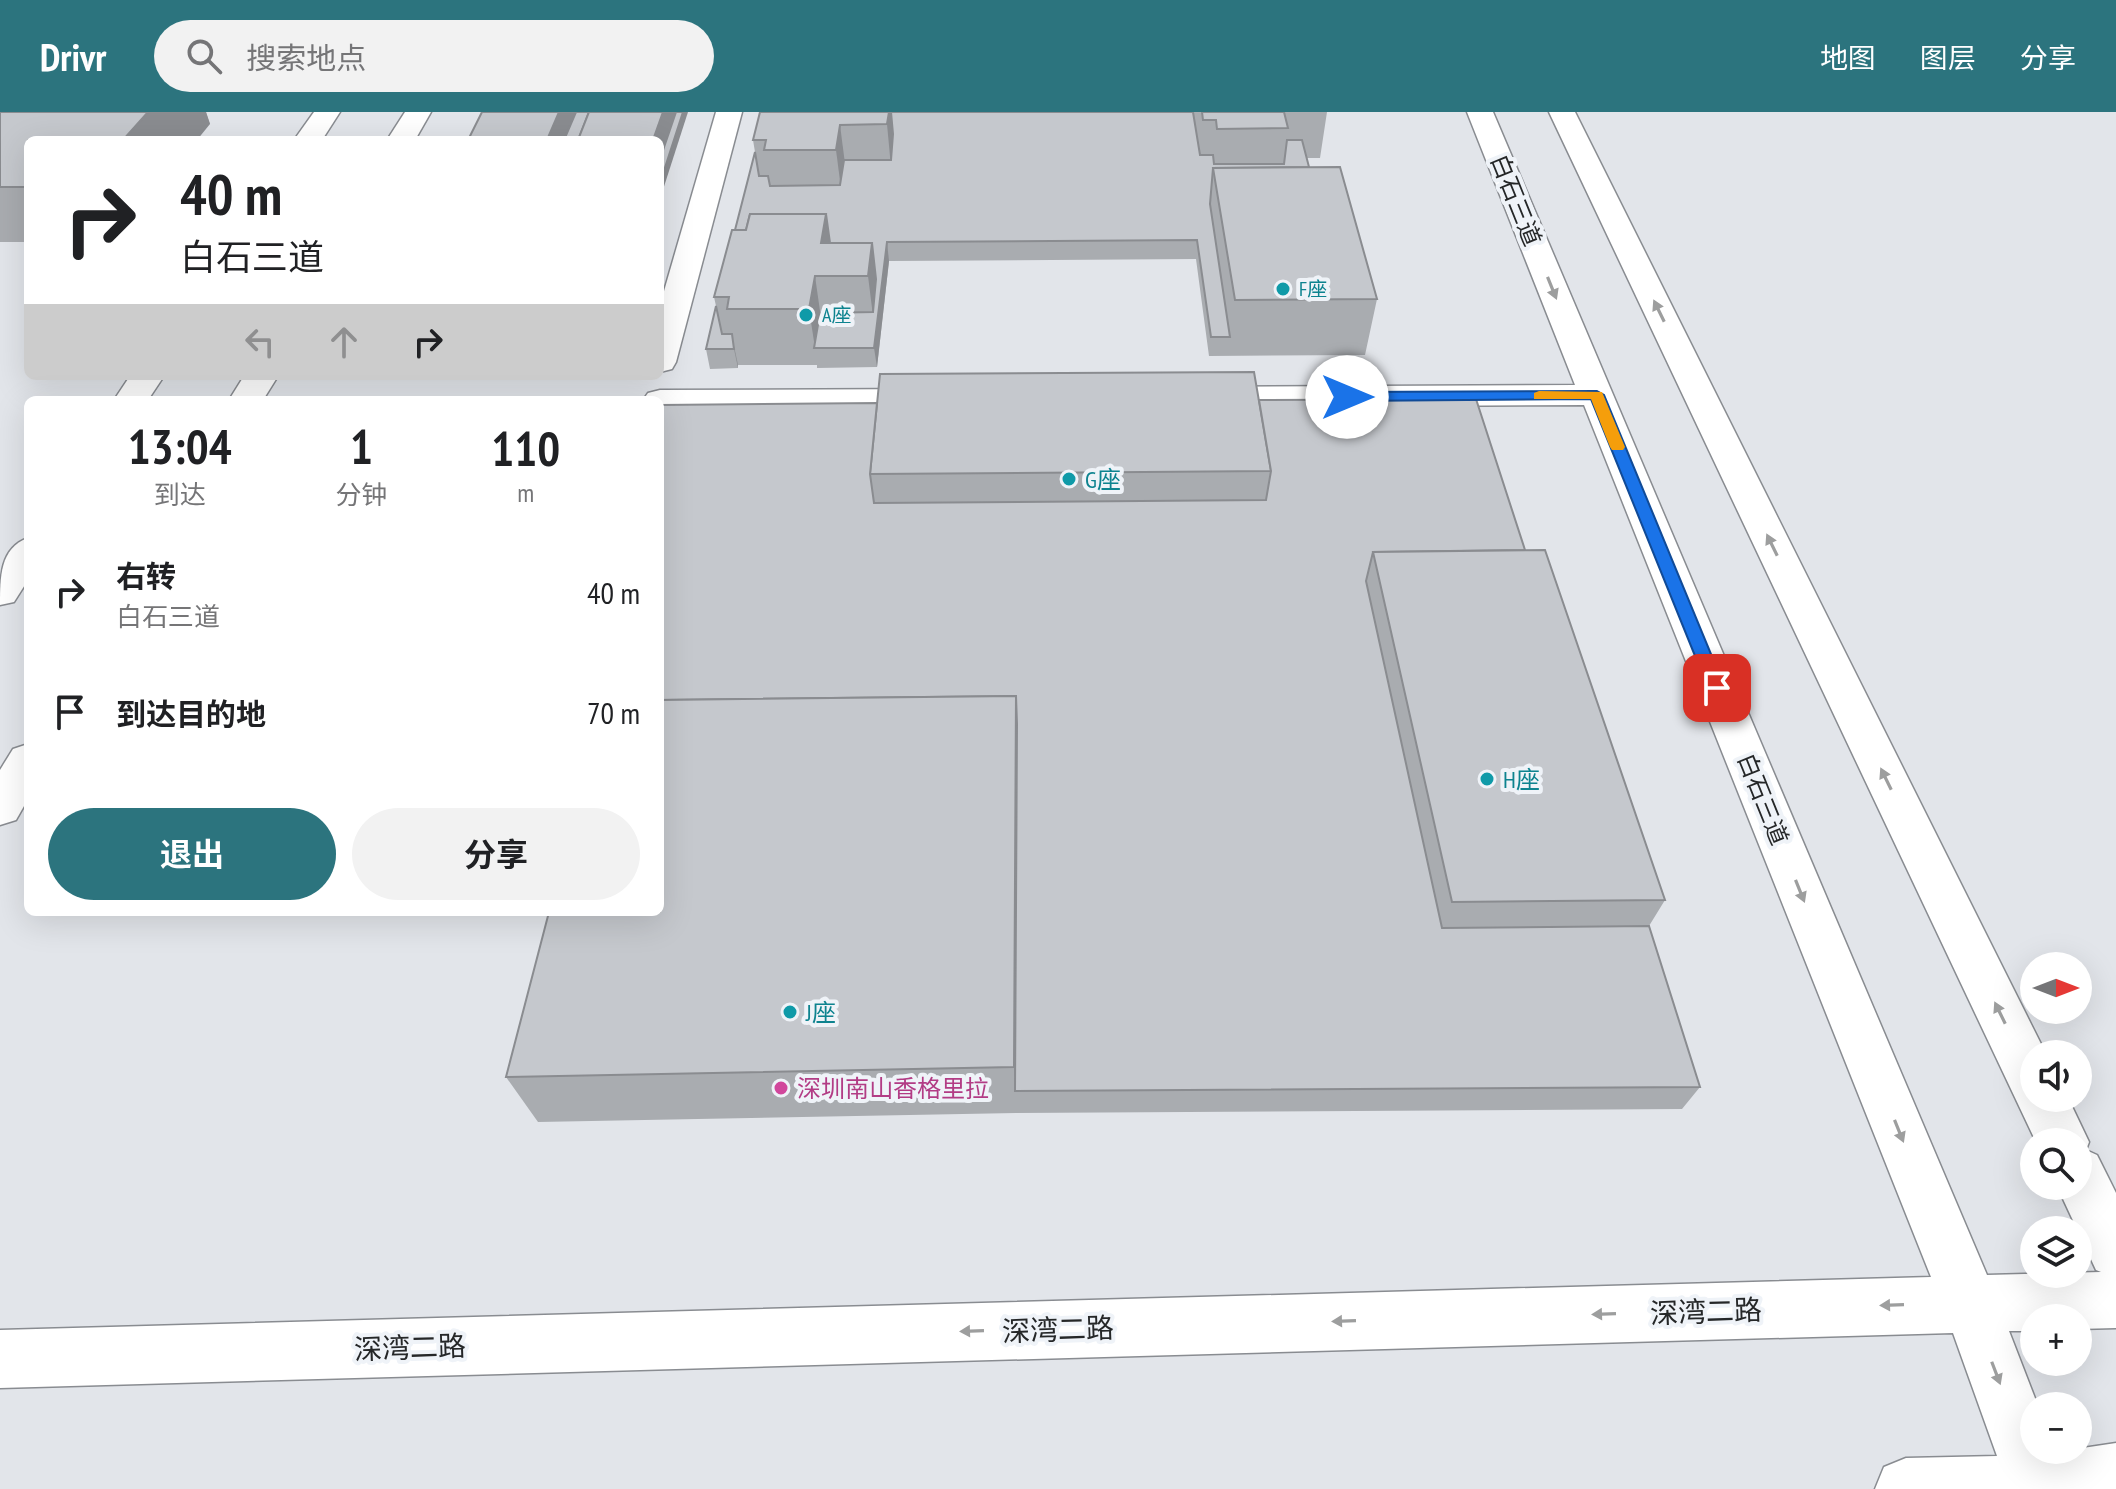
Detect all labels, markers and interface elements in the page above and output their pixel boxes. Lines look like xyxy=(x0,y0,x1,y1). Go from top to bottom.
search box xyxy=(154,20,714,92)
text: Drivr xyxy=(40,32,106,81)
icon: search xyxy=(182,34,226,78)
text: 搜索地点 xyxy=(246,38,366,77)
text: 地图 xyxy=(1820,39,1876,76)
text: 图层 xyxy=(1920,39,1976,76)
text: 分享 xyxy=(2020,39,2076,76)
street label: 白石三道 xyxy=(1484,150,1548,250)
text: 40 m xyxy=(180,158,282,230)
icon: right xyxy=(48,168,152,272)
text: 白石三道 xyxy=(180,233,324,280)
place label: F座 xyxy=(1299,276,1327,302)
one-way arrow xyxy=(1546,276,1559,300)
marker: F座 xyxy=(1274,280,1292,298)
one-way arrow xyxy=(1652,300,1666,323)
place label: A座 xyxy=(822,302,851,328)
marker: A座 xyxy=(797,306,815,324)
icon: left xyxy=(238,320,282,364)
icon: ahead xyxy=(322,320,366,364)
icon: right xyxy=(406,320,450,364)
position arrow xyxy=(1305,355,1389,439)
text: 13:04 xyxy=(128,415,232,477)
text: 1 xyxy=(350,415,373,477)
text: 110 xyxy=(491,417,560,479)
place label: G座 xyxy=(1085,464,1121,495)
marker: G座 xyxy=(1060,470,1078,488)
text: m xyxy=(517,476,534,509)
text: 到达 xyxy=(154,478,206,511)
text: 分钟 xyxy=(335,478,388,511)
one-way arrow xyxy=(1766,533,1779,556)
text: 右转 xyxy=(116,556,176,595)
icon: right xyxy=(48,570,92,614)
text: 40 m xyxy=(587,573,640,612)
text: 白石三道 xyxy=(116,600,220,633)
pin xyxy=(1683,654,1751,722)
icon: arrive xyxy=(1695,666,1739,710)
icon: arrive xyxy=(48,690,92,734)
text: 70 m xyxy=(587,693,640,732)
text: 到达目的地 xyxy=(116,694,266,733)
street label: 白石三道 xyxy=(1731,749,1795,849)
place label: H座 xyxy=(1503,764,1540,795)
one-way arrow xyxy=(1879,767,1893,790)
marker: H座 xyxy=(1478,770,1496,788)
button: 退出 xyxy=(48,808,336,900)
button: 分享 xyxy=(352,808,640,900)
one-way arrow xyxy=(1794,879,1807,903)
north arrow xyxy=(2020,952,2092,1024)
map controls xyxy=(2020,952,2092,1464)
place label: J座 xyxy=(805,997,836,1028)
one-way arrow xyxy=(1993,1001,2007,1024)
marker: J座 xyxy=(781,1003,799,1021)
button: sound xyxy=(2020,1040,2092,1112)
place label: 深圳南山香格里拉 xyxy=(797,1073,989,1104)
marker: 深圳南山香格里拉 xyxy=(772,1079,790,1097)
one-way arrow xyxy=(1893,1119,1906,1143)
button: search xyxy=(2020,1128,2092,1200)
button: layers xyxy=(2020,1216,2092,1288)
street label: 深湾二路 xyxy=(1649,1291,1763,1331)
one-way arrow xyxy=(1879,1299,1904,1312)
button: + xyxy=(2020,1304,2092,1376)
one-way arrow xyxy=(1591,1307,1616,1320)
street label: 深湾二路 xyxy=(1001,1309,1115,1349)
one-way arrow xyxy=(1331,1314,1356,1327)
one-way arrow xyxy=(959,1325,984,1338)
street label: 深湾二路 xyxy=(353,1327,467,1367)
one-way arrow xyxy=(1990,1361,2003,1385)
button: − xyxy=(2020,1392,2092,1464)

